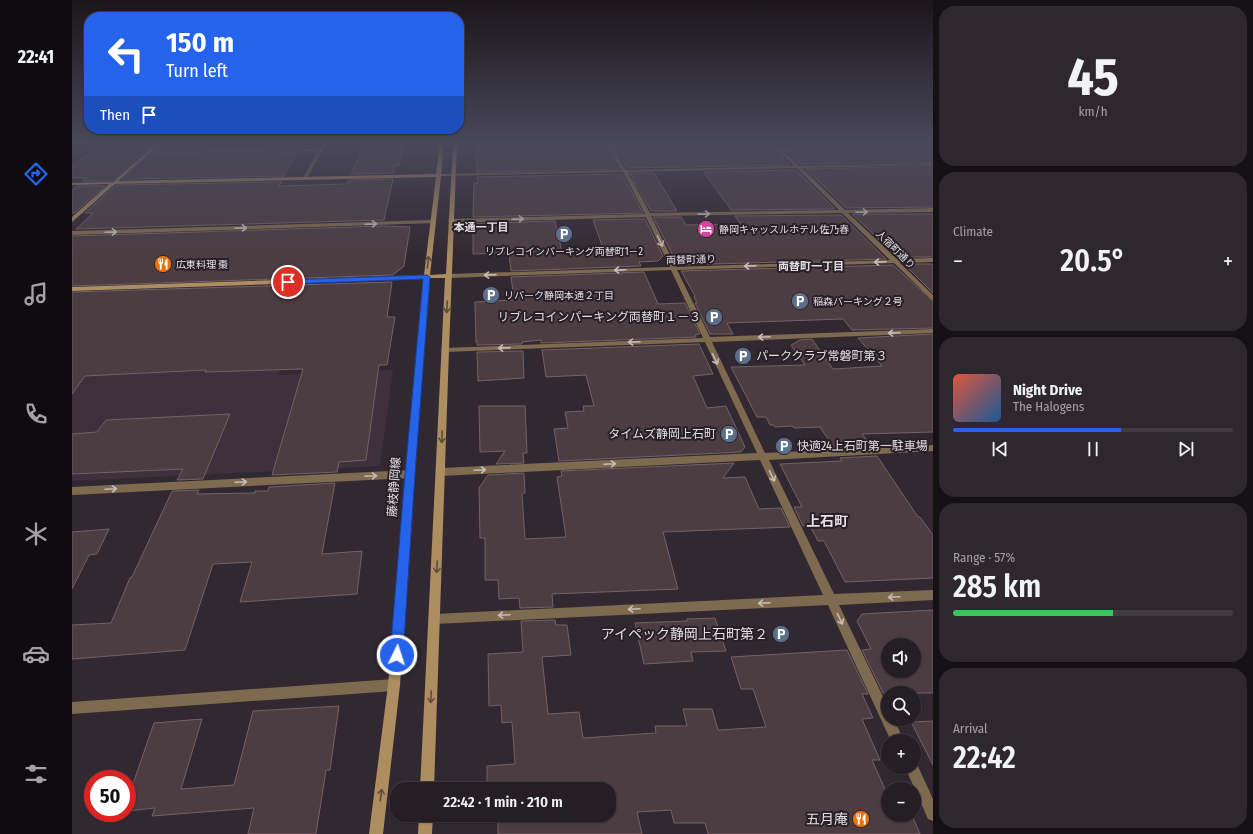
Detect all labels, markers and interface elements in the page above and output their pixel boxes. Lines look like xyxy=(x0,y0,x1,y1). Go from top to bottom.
text: 150 m xyxy=(166,26,234,59)
icon: left xyxy=(100,28,152,80)
text: 22:41 xyxy=(18,46,54,68)
text: 45 xyxy=(1067,46,1119,109)
text: Turn left xyxy=(166,60,228,82)
icon: arrive xyxy=(138,104,160,126)
text: km/h xyxy=(1079,104,1108,119)
text: Then xyxy=(100,106,130,124)
icon: directions xyxy=(22,160,50,188)
one-way arrow xyxy=(855,208,868,216)
one-way arrow xyxy=(697,210,710,218)
one-way arrow xyxy=(511,215,524,223)
hotel icon: 静岡キャッスルホテル佐乃春 xyxy=(696,219,716,239)
one-way arrow xyxy=(364,220,377,228)
district label: 本通一丁目 xyxy=(454,221,509,234)
one-way arrow xyxy=(234,224,247,232)
parking icon: リブレコインパーキング両替町1－2 xyxy=(554,224,574,244)
place label: 静岡キャッスルホテル佐乃春 xyxy=(719,224,849,236)
text: Climate xyxy=(953,224,993,239)
one-way arrow xyxy=(104,228,117,236)
street label: 人宿町通り xyxy=(873,228,917,272)
one-way arrow xyxy=(657,235,664,247)
text: 20.5° xyxy=(1060,243,1126,279)
place label: リブレコインパーキング両替町1－2 xyxy=(485,246,644,258)
text: − xyxy=(953,248,963,275)
text: + xyxy=(1223,248,1233,275)
street label: 両替町通り xyxy=(666,253,716,267)
restaurant icon: 広東料理 棗 xyxy=(153,254,173,274)
one-way arrow xyxy=(425,255,432,268)
one-way arrow xyxy=(874,258,887,266)
place label: 広東料理 棗 xyxy=(176,259,228,271)
district label: 両替町一丁目 xyxy=(778,260,844,273)
one-way arrow xyxy=(744,262,757,270)
pin xyxy=(271,265,305,299)
one-way arrow xyxy=(614,267,627,274)
icon: arrive xyxy=(277,271,299,293)
one-way arrow xyxy=(484,271,497,278)
icon: music xyxy=(22,280,50,308)
parking icon: リパーク静岡本通２丁目 xyxy=(481,285,501,305)
place label: リパーク静岡本通２丁目 xyxy=(504,290,614,302)
parking icon: 稲森パーキング２号 xyxy=(790,291,810,311)
place label: 稲森パーキング２号 xyxy=(813,296,903,308)
one-way arrow xyxy=(444,300,451,313)
parking icon: リブレコインパーキング両替町１－３ xyxy=(704,307,724,327)
place label: リブレコインパーキング両替町１－３ xyxy=(497,310,701,324)
one-way arrow xyxy=(888,329,901,337)
one-way arrow xyxy=(758,333,771,341)
one-way arrow xyxy=(628,339,641,346)
one-way arrow xyxy=(498,344,511,352)
parking icon: パーククラブ常磐町第３ xyxy=(733,346,753,366)
place label: パーククラブ常磐町第３ xyxy=(756,349,888,363)
one-way arrow xyxy=(712,353,720,365)
text: Night Drive xyxy=(1013,381,1082,399)
text: The Halogens xyxy=(1013,399,1084,414)
icon: phone xyxy=(22,400,50,428)
parking icon: タイムズ静岡上石町 xyxy=(719,424,739,444)
place label: タイムズ静岡上石町 xyxy=(608,427,716,441)
one-way arrow xyxy=(438,430,446,443)
parking icon: 快適24上石町第一駐車場 xyxy=(774,436,794,456)
icon: previous xyxy=(989,438,1011,460)
icon: pause xyxy=(1082,438,1104,460)
icon: next xyxy=(1175,438,1197,460)
place label: 快適24上石町第一駐車場 xyxy=(797,439,928,453)
street label: 藤枝静岡線 xyxy=(385,457,403,517)
one-way arrow xyxy=(603,460,616,467)
one-way arrow xyxy=(473,466,486,474)
one-way arrow xyxy=(769,469,776,481)
one-way arrow xyxy=(364,473,377,480)
one-way arrow xyxy=(234,479,247,486)
one-way arrow xyxy=(104,485,117,492)
district label: 上石町 xyxy=(806,513,848,530)
icon: climate xyxy=(22,520,50,548)
text: Range · 57% xyxy=(953,550,1015,565)
one-way arrow xyxy=(433,560,441,573)
text: 285 km xyxy=(953,569,1041,605)
one-way arrow xyxy=(888,593,901,601)
one-way arrow xyxy=(758,600,771,607)
one-way arrow xyxy=(628,606,641,613)
one-way arrow xyxy=(498,612,511,619)
one-way arrow xyxy=(836,612,844,624)
parking icon: アイペック静岡上石町第２ xyxy=(771,624,791,644)
place label: アイペック静岡上石町第２ xyxy=(601,626,768,643)
position arrow xyxy=(376,634,418,676)
map controls xyxy=(881,638,921,822)
button: sound xyxy=(881,638,921,678)
icon: car xyxy=(22,640,50,668)
button: search xyxy=(881,686,921,726)
one-way arrow xyxy=(427,690,435,703)
text: Arrival xyxy=(953,721,987,736)
button: + xyxy=(881,734,921,774)
text: 22:42 xyxy=(953,740,1016,776)
icon: filters xyxy=(22,760,50,788)
speed limit sign: 50 xyxy=(84,770,136,822)
button: − xyxy=(881,782,921,822)
one-way arrow xyxy=(377,789,385,802)
text: 22:42 · 1 min · 210 m xyxy=(443,793,563,811)
restaurant icon: 五月庵 xyxy=(851,809,871,829)
place label: 五月庵 xyxy=(806,811,848,828)

